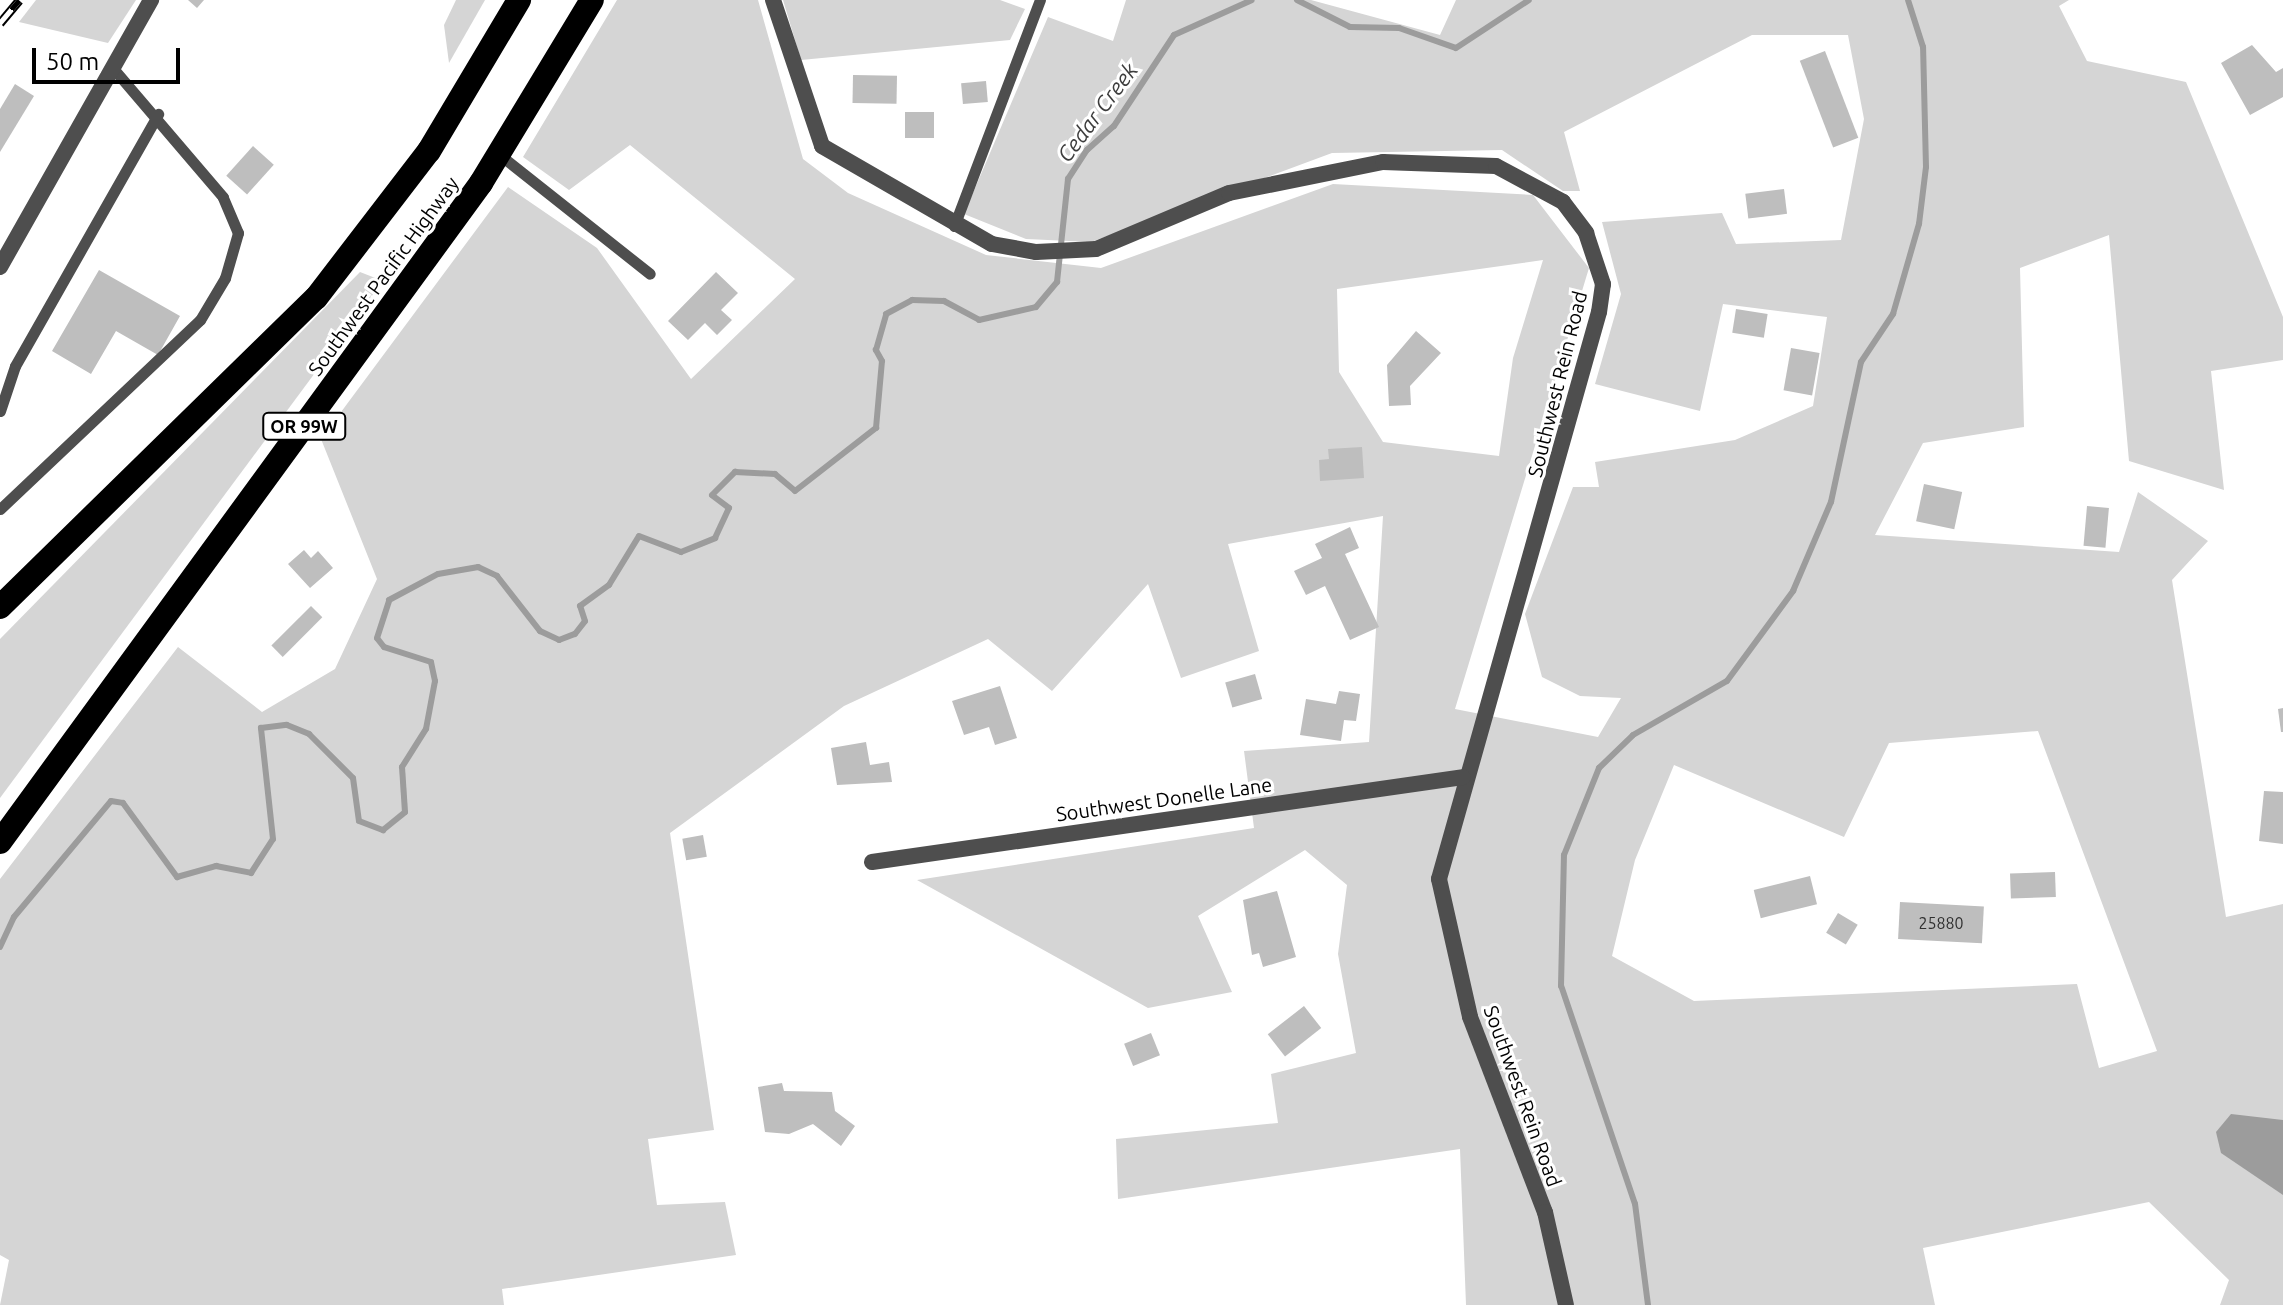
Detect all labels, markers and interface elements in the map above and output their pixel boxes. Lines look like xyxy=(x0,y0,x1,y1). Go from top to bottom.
scale bar xyxy=(36,32,184,82)
text: 50 m xyxy=(46,48,99,75)
water label: Cedar Creek xyxy=(1051,57,1143,167)
street label: Southwest Pacific Highway xyxy=(303,172,463,380)
street label: Southwest Rein Road xyxy=(1522,288,1592,480)
road number: OR 99W xyxy=(262,412,346,440)
street label: Southwest Donelle Lane xyxy=(1054,772,1274,826)
house number: 25880 xyxy=(1918,913,1964,933)
street label: Southwest Rein Road xyxy=(1479,1002,1567,1190)

